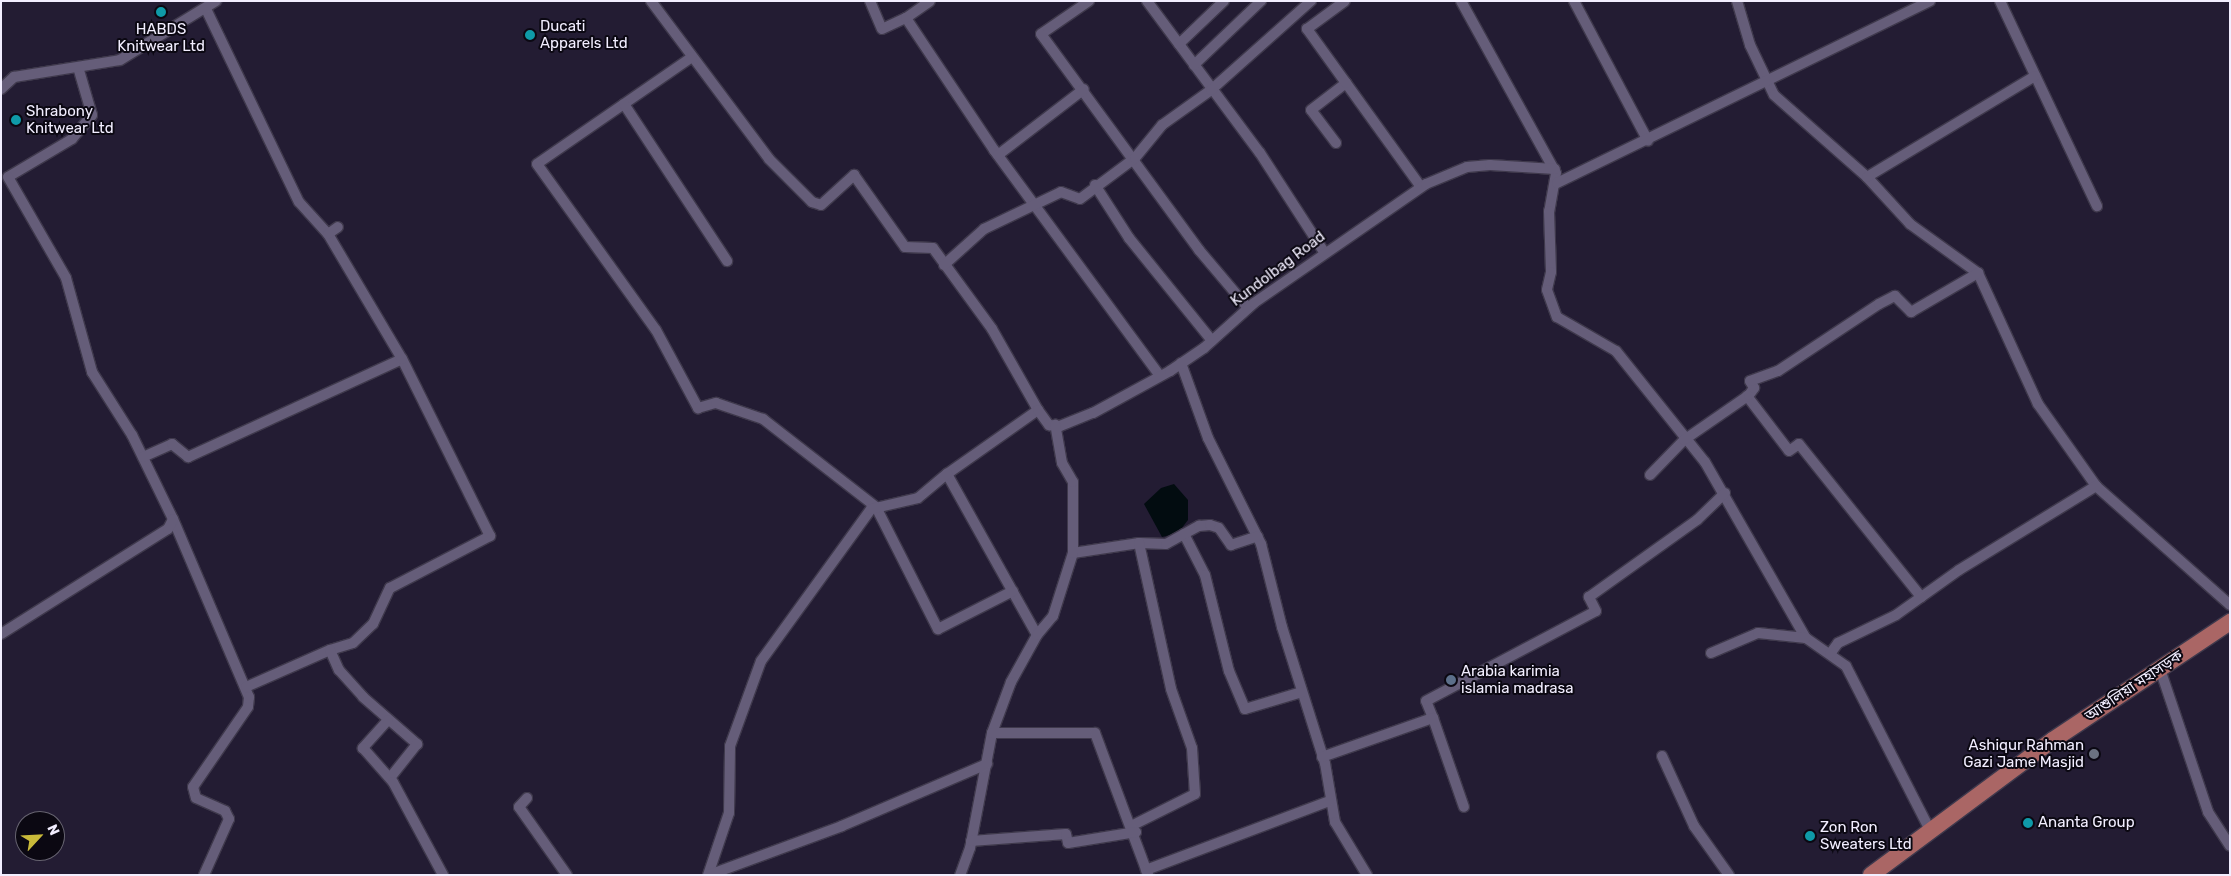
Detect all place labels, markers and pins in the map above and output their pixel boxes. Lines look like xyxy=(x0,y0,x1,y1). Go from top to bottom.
marker: HABDS Knitwear Ltd xyxy=(155,6,167,18)
place label: Ducati Apparels Ltd xyxy=(540,17,628,52)
place label: HABDS Knitwear Ltd xyxy=(117,20,205,55)
marker: Ducati Apparels Ltd xyxy=(524,29,536,41)
place label: Shrabony Knitwear Ltd xyxy=(26,102,114,137)
marker: Shrabony Knitwear Ltd xyxy=(10,114,22,126)
place label: Arabia karimia islamia madrasa xyxy=(1461,662,1573,697)
marker: Arabia karimia islamia madrasa xyxy=(1445,674,1457,686)
place label: Ashiqur Rahman Gazi Jame Masjid xyxy=(1963,736,2084,771)
marker: Ashiqur Rahman Gazi Jame Masjid xyxy=(2088,748,2100,760)
place label: Ananta Group xyxy=(2038,814,2135,832)
marker: Ananta Group xyxy=(2022,817,2034,829)
place label: Zon Ron Sweaters Ltd xyxy=(1820,818,1912,853)
marker: Zon Ron Sweaters Ltd xyxy=(1804,830,1816,842)

